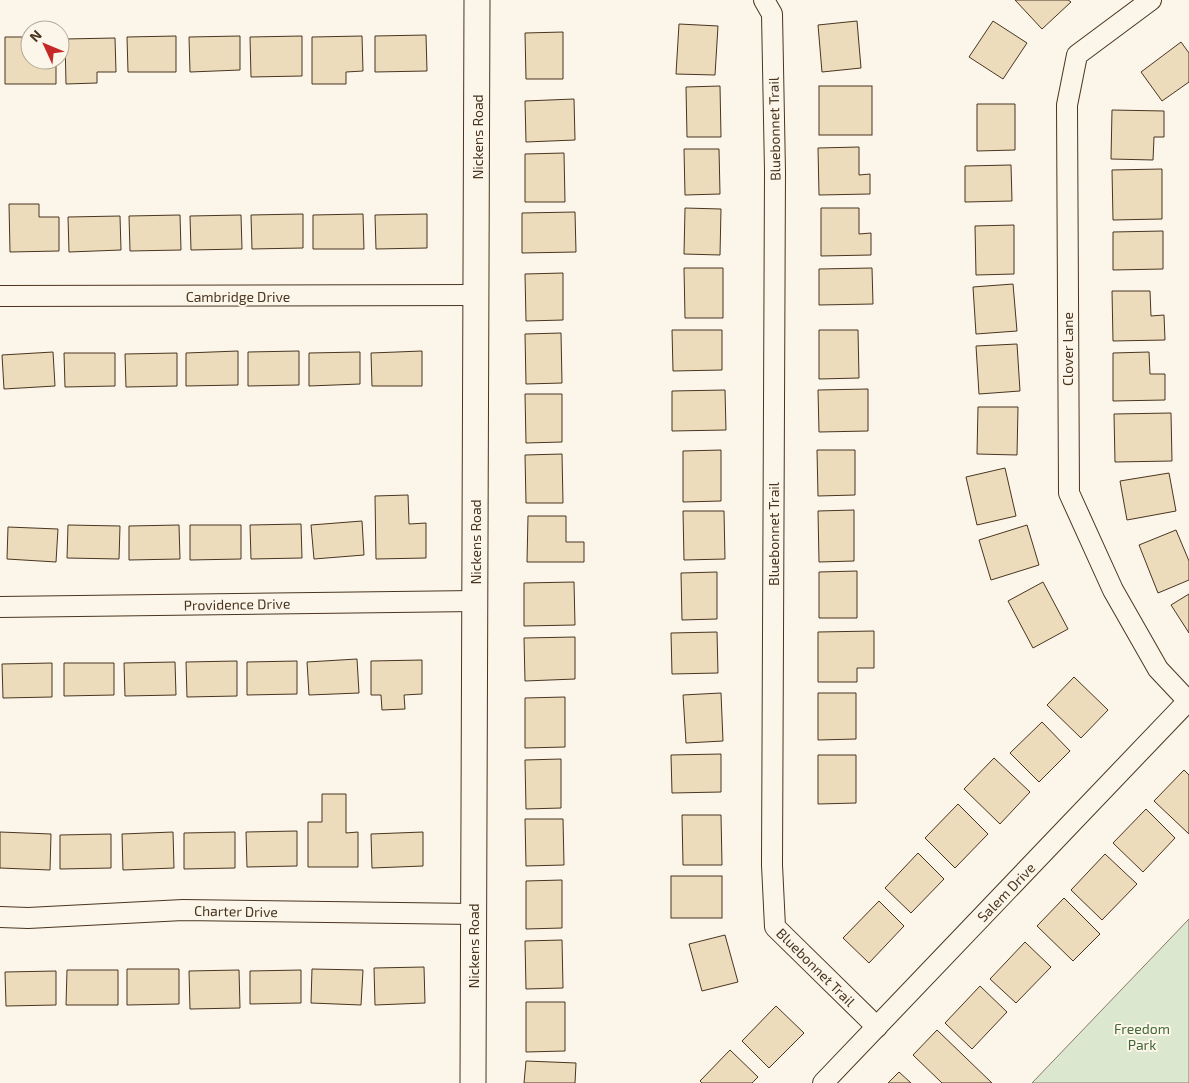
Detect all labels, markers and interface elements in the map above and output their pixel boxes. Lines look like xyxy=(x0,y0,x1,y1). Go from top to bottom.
north arrow xyxy=(20,20,70,70)
text: N xyxy=(26,26,45,45)
street label: Bluebonnet Trail xyxy=(765,76,783,181)
street label: Nickens Road xyxy=(469,94,486,180)
street label: Cambridge Drive xyxy=(186,288,290,305)
street label: Clover Lane xyxy=(1059,312,1076,386)
street label: Bluebonnet Trail xyxy=(765,481,782,586)
street label: Nickens Road xyxy=(467,499,484,585)
street label: Providence Drive xyxy=(183,595,291,613)
street label: Salem Drive xyxy=(974,859,1038,925)
street label: Charter Drive xyxy=(194,902,278,920)
street label: Nickens Road xyxy=(465,903,482,989)
street label: Bluebonnet Trail xyxy=(773,924,859,1010)
park label: Freedom Park xyxy=(1114,1020,1170,1053)

